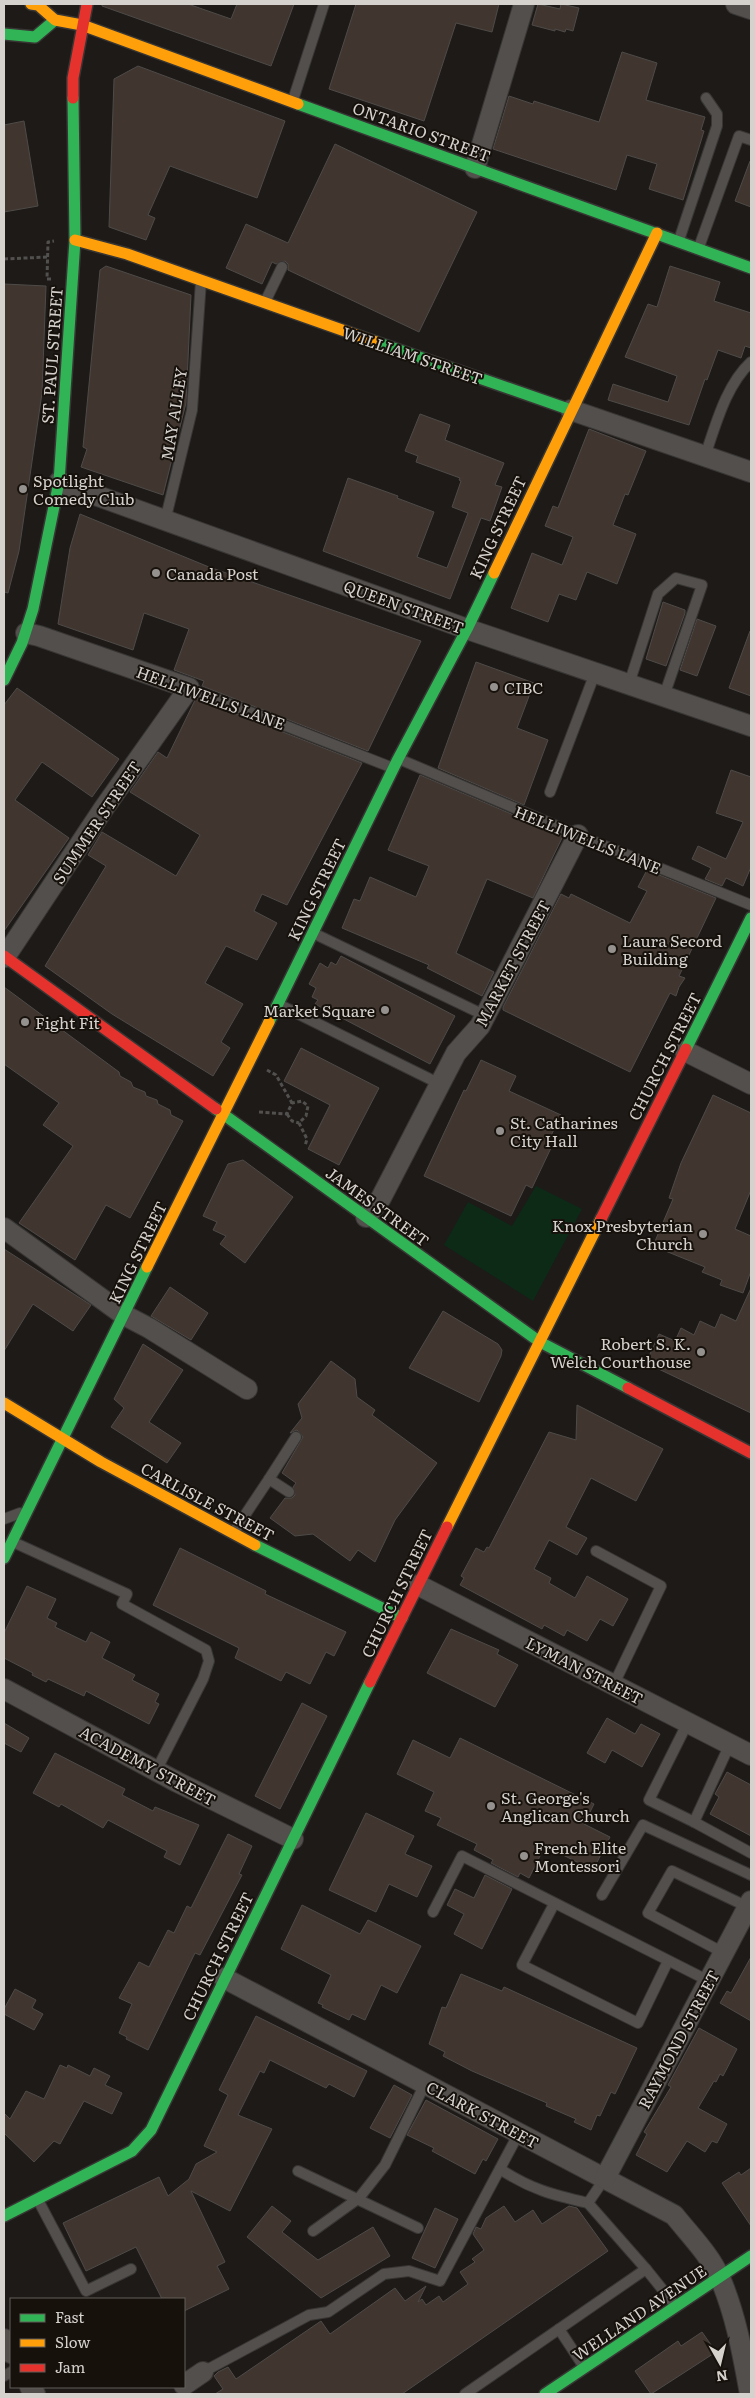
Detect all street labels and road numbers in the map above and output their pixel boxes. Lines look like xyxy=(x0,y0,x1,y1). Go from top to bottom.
street label: ONTARIO STREET xyxy=(350,95,495,167)
street label: ST. PAUL STREET xyxy=(34,285,68,425)
street label: WILLIAM STREET xyxy=(340,320,486,390)
street label: MAY ALLEY xyxy=(154,365,192,462)
street label: KING STREET xyxy=(463,471,531,583)
street label: QUEEN STREET xyxy=(340,573,468,639)
street label: HELLIWELLS LANE xyxy=(133,659,289,735)
street label: SUMMER STREET xyxy=(46,756,146,888)
street label: HELLIWELLS LANE xyxy=(511,799,665,879)
street label: KING STREET xyxy=(281,834,351,944)
street label: MARKET STREET xyxy=(468,895,556,1031)
street label: CHURCH STREET xyxy=(621,988,707,1124)
street label: JAMES STREET xyxy=(321,1160,435,1252)
street label: KING STREET xyxy=(102,1197,172,1307)
street label: CARLISLE STREET xyxy=(137,1456,279,1547)
street label: CHURCH STREET xyxy=(354,1524,438,1662)
street label: LYMAN STREET xyxy=(522,1630,648,1710)
street label: ACADEMY STREET xyxy=(76,1719,221,1811)
street label: CHURCH STREET xyxy=(175,1887,259,2025)
street label: RAYMOND STREET xyxy=(631,1965,725,2113)
street label: CLARK STREET xyxy=(422,2074,544,2154)
street label: WELLAND AVENUE xyxy=(567,2258,711,2366)

